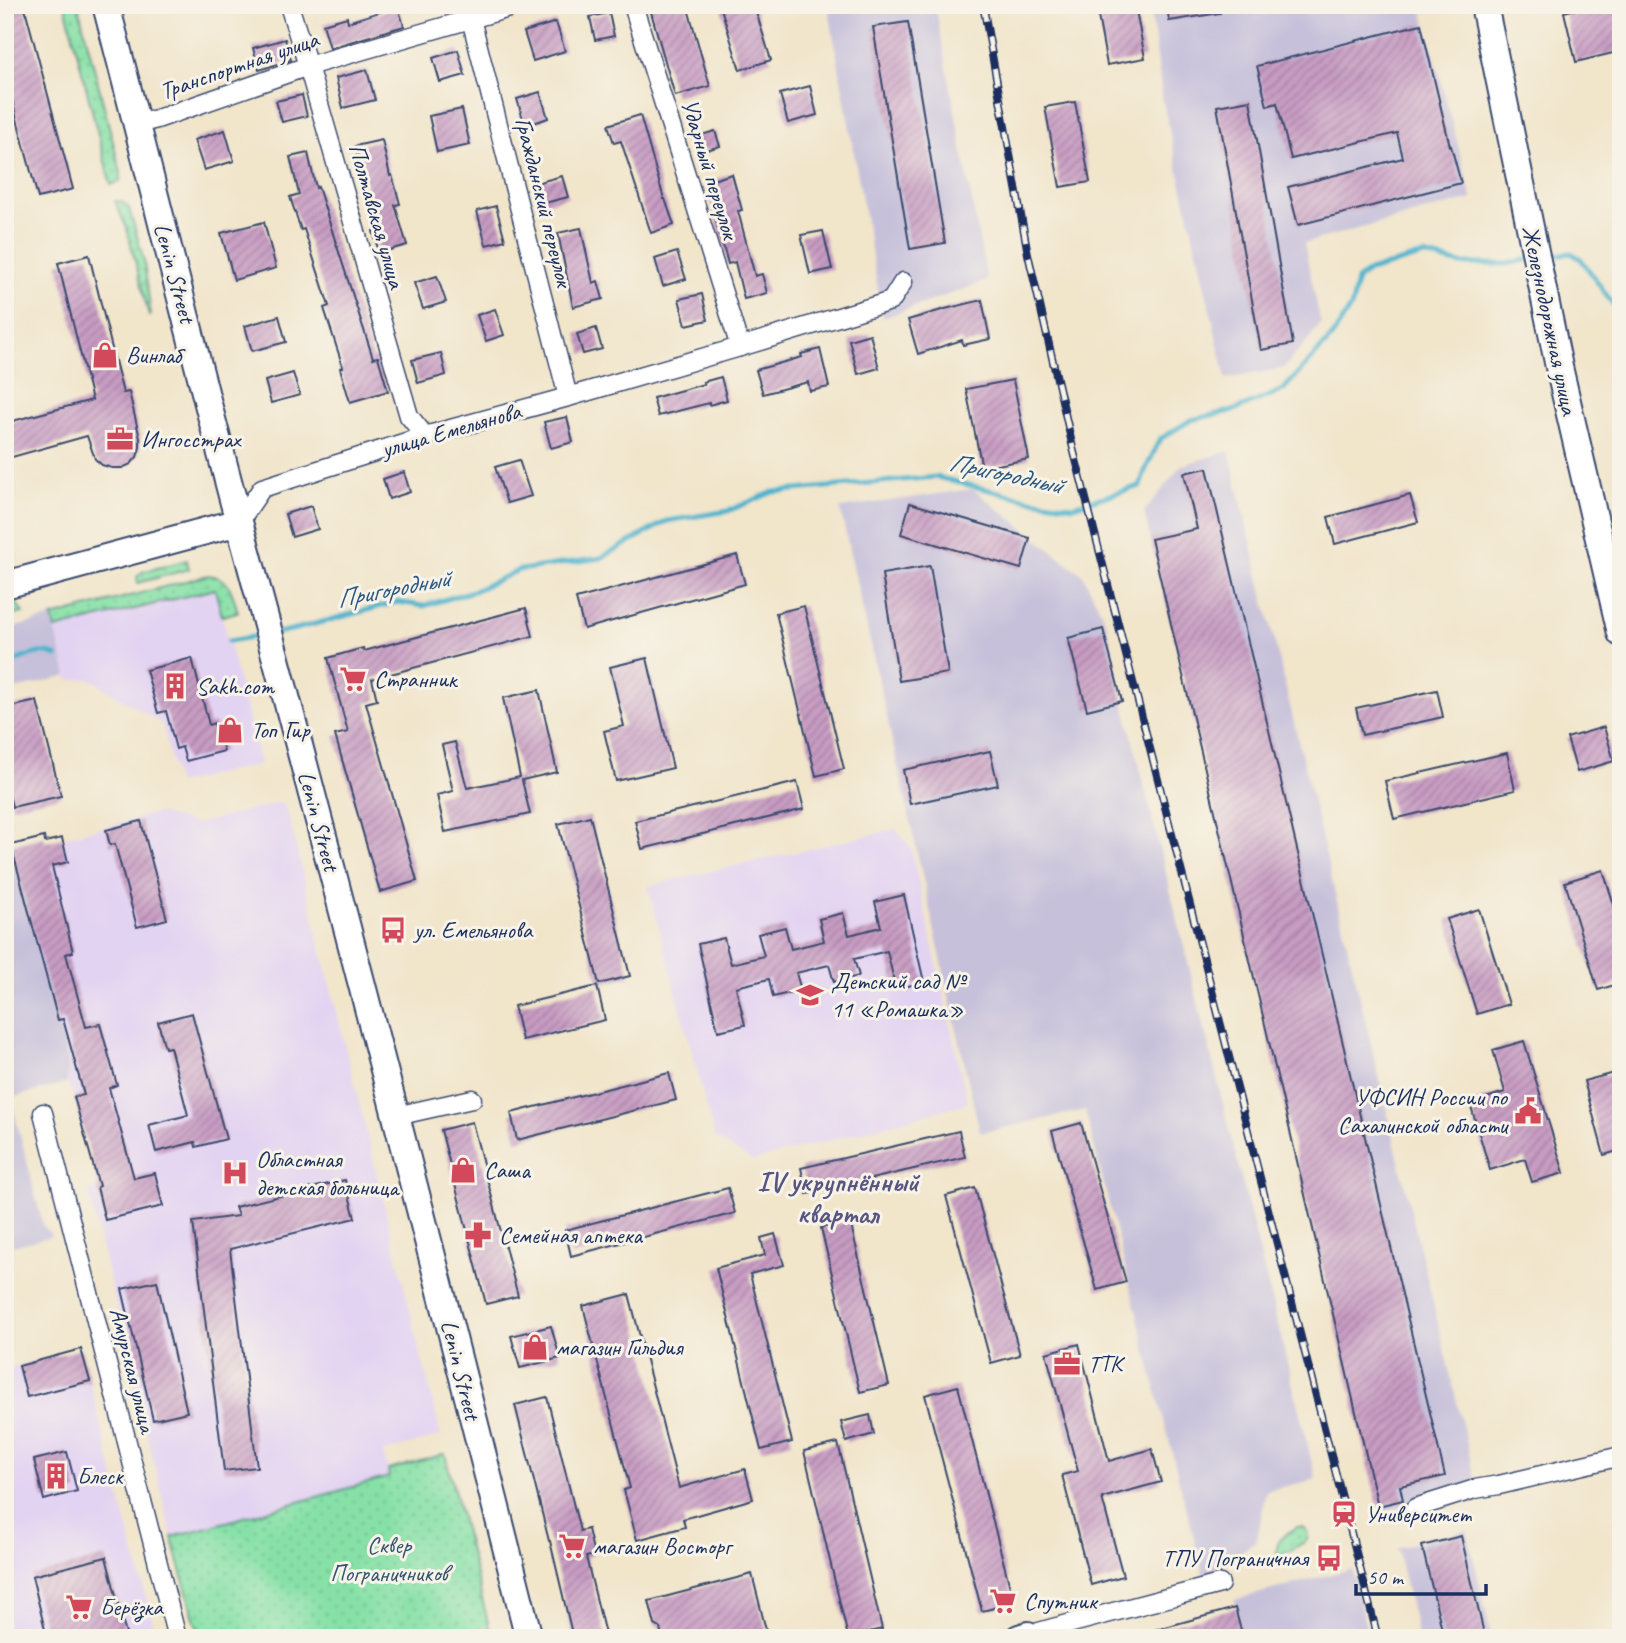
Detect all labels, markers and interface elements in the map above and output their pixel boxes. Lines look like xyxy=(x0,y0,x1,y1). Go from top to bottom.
street label: Транспортная улица xyxy=(156,23,324,106)
street label: Ударный переулок xyxy=(674,95,746,245)
street label: Гражданский переулок xyxy=(508,114,580,292)
street label: Полтавская улица xyxy=(342,140,412,293)
street label: Lenin Street xyxy=(147,220,203,328)
street label: Железнодорожная улица xyxy=(1515,222,1585,419)
shop icon: Винлаб xyxy=(90,340,120,370)
place label: Винлаб xyxy=(126,340,186,370)
street label: улица Емельянова xyxy=(376,395,526,465)
office icon: Ингосстрах xyxy=(105,424,135,454)
place label: Ингосстрах xyxy=(141,424,242,454)
water label: Пригородный xyxy=(946,445,1070,503)
water label: Пригородный xyxy=(334,560,458,616)
supermarket icon: Странник xyxy=(338,664,368,694)
place label: Странник xyxy=(374,664,459,694)
building icon: Sakh.com xyxy=(160,671,190,701)
place label: Sakh.com xyxy=(196,671,275,701)
shop icon: Топ Гир xyxy=(215,715,245,745)
place label: Топ Гир xyxy=(251,715,312,745)
street label: Lenin Street xyxy=(291,768,347,876)
bus stop icon: ул. Емельянова xyxy=(378,915,408,945)
place label: ул. Емельянова xyxy=(412,915,534,945)
place label: Детский сад № 11 «Ромашка» xyxy=(831,966,967,1024)
school or university icon: Детский сад № 11 «Ромашка» xyxy=(795,980,825,1010)
place label: УФСИН России по Сахалинской области xyxy=(1338,1082,1509,1140)
public building icon: УФСИН России по Сахалинской области xyxy=(1513,1096,1543,1126)
place label: Областная детская больница xyxy=(256,1144,400,1202)
shop icon: Саша xyxy=(448,1155,478,1185)
place label: Саша xyxy=(484,1155,531,1185)
hospital icon: Областная детская больница xyxy=(220,1158,250,1188)
district label: IV укрупнённый квартал xyxy=(757,1164,921,1231)
pharmacy icon: Семейная аптека xyxy=(463,1220,493,1250)
place label: Семейная аптека xyxy=(499,1220,643,1250)
street label: Амурская улица xyxy=(103,1304,164,1438)
street label: Lenin Street xyxy=(434,1317,488,1425)
shop icon: магазин Гильдия xyxy=(520,1332,550,1362)
place label: магазин Гильдия xyxy=(556,1332,684,1362)
office icon: ТТК xyxy=(1052,1349,1082,1379)
place label: ТТК xyxy=(1088,1349,1126,1379)
building icon: Блеск xyxy=(41,1461,71,1491)
place label: Блеск xyxy=(77,1461,125,1491)
station icon: Университет xyxy=(1329,1499,1359,1529)
place label: Университет xyxy=(1365,1499,1472,1529)
park label: Сквер Пограничников xyxy=(330,1530,454,1588)
supermarket icon: магазин Восторг xyxy=(557,1531,587,1561)
place label: магазин Восторг xyxy=(593,1531,734,1561)
place label: ТПУ Пограничная xyxy=(1162,1543,1310,1573)
bus stop icon: ТПУ Пограничная xyxy=(1314,1543,1344,1573)
scale bar xyxy=(1356,1552,1486,1596)
text: 50 m xyxy=(1367,1564,1405,1590)
supermarket icon: Спутник xyxy=(988,1586,1018,1616)
place label: Спутник xyxy=(1024,1586,1099,1616)
supermarket icon: Берёзка xyxy=(64,1592,94,1622)
place label: Берёзка xyxy=(100,1592,164,1623)

